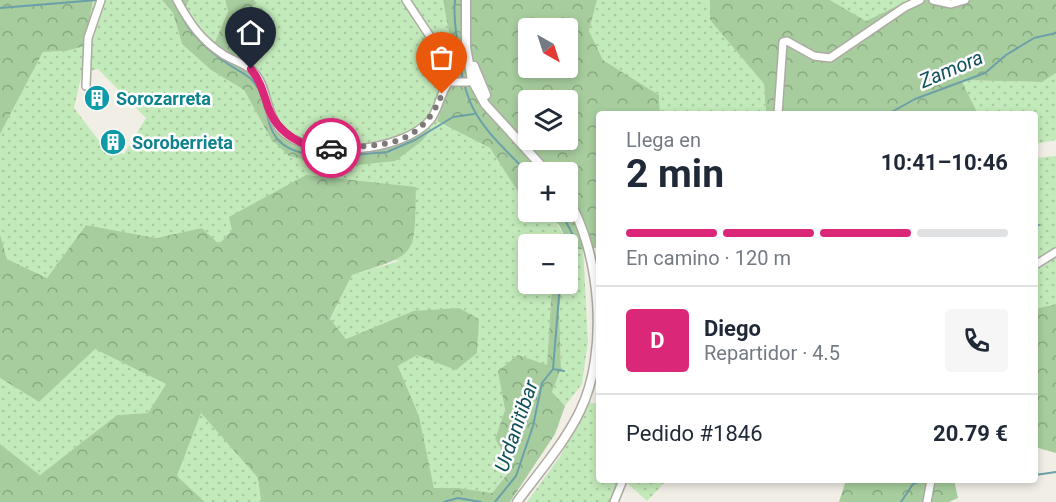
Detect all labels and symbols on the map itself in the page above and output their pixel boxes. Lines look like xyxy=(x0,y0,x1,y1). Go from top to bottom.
pin xyxy=(225,7,276,69)
north arrow xyxy=(518,18,578,78)
pin xyxy=(416,32,467,94)
water label: Zamora xyxy=(915,45,987,94)
building icon: Sorozarreta xyxy=(82,83,112,113)
place label: Sorozarreta xyxy=(116,88,211,109)
courier xyxy=(301,118,361,178)
building icon: Soroberrieta xyxy=(98,127,128,157)
place label: Soroberrieta xyxy=(132,132,233,153)
water label: Urdanitibar xyxy=(489,376,543,475)

